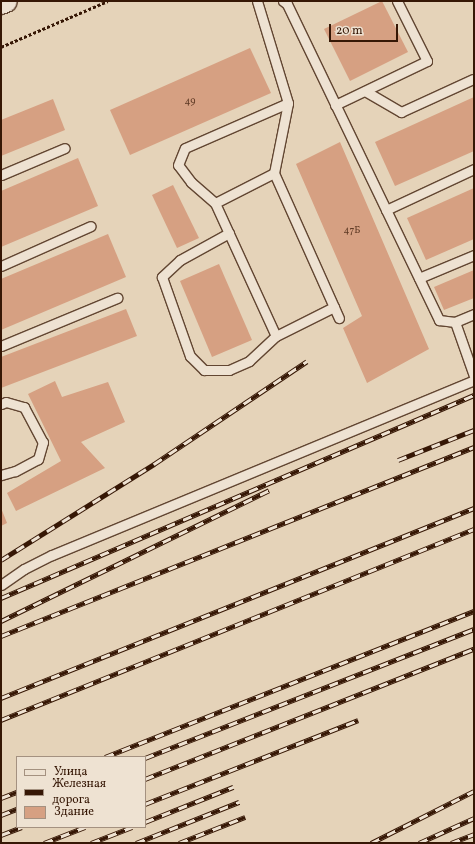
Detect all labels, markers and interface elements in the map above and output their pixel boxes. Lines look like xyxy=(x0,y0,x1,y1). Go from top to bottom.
scale bar xyxy=(331,16,400,42)
text: 20 m xyxy=(336,23,363,39)
house number: 49 xyxy=(185,96,195,108)
house number: 47Б xyxy=(344,225,360,237)
legend xyxy=(16,756,146,828)
text: Улица xyxy=(54,764,87,780)
text: Железная дорога xyxy=(52,776,106,808)
text: Здание xyxy=(54,804,94,820)

